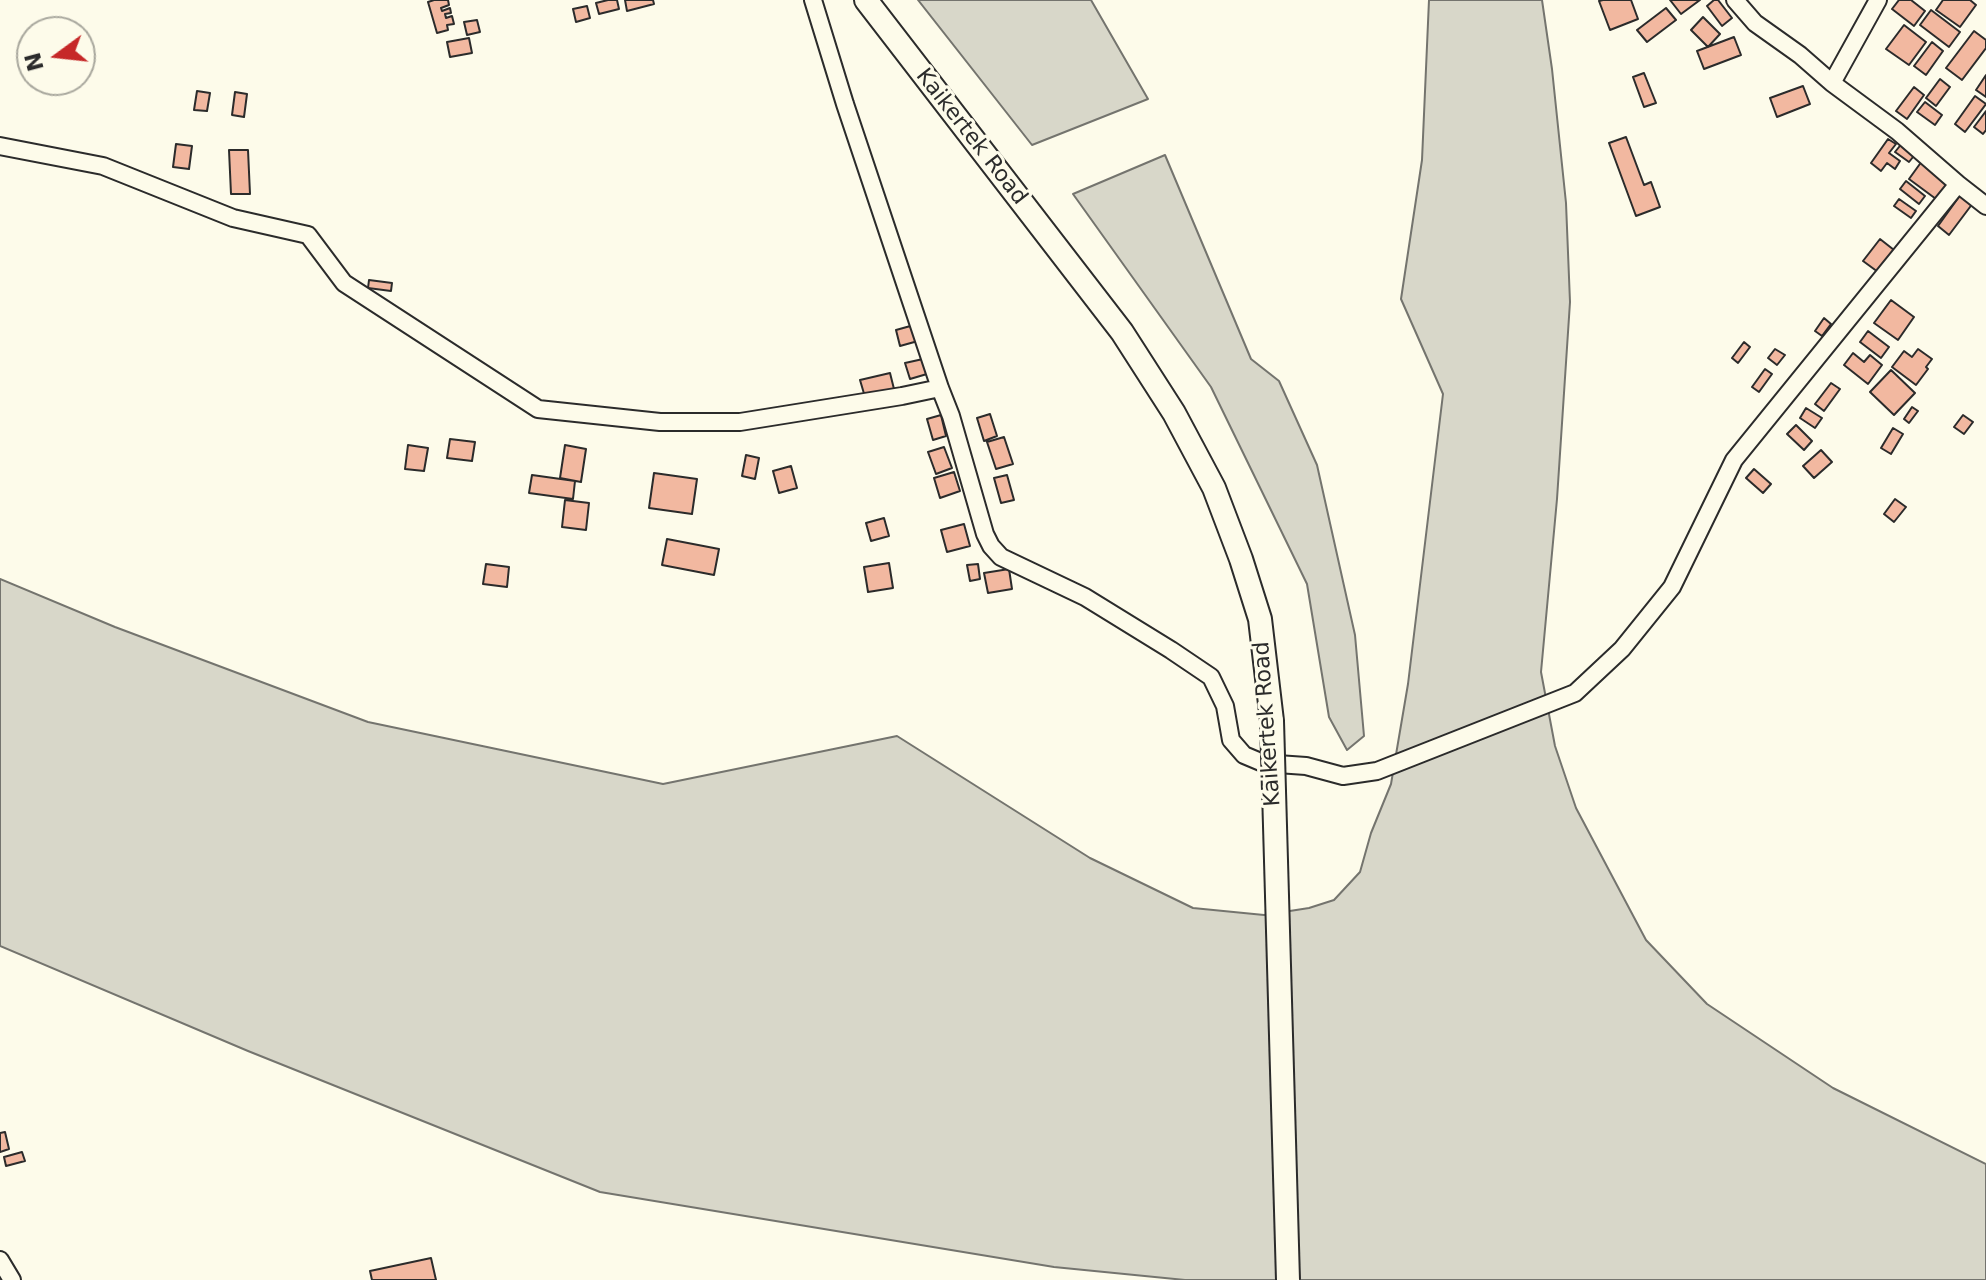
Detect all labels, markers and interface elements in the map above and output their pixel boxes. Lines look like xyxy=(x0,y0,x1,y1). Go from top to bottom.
north arrow xyxy=(16,16,96,96)
text: N xyxy=(20,50,49,74)
street label: Kaikertek Road xyxy=(910,64,1032,210)
street label: Kaikertek Road xyxy=(1249,641,1287,807)

